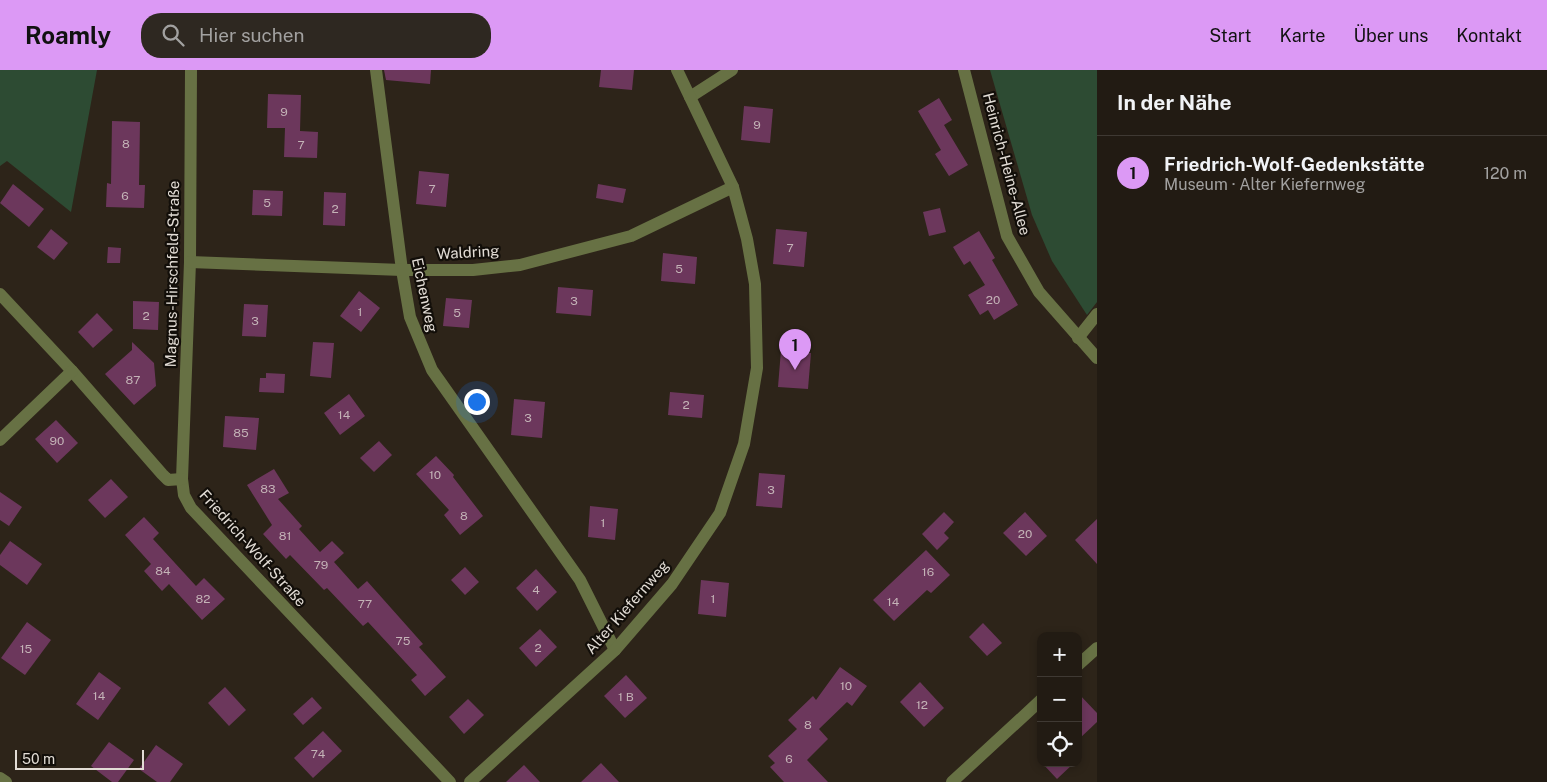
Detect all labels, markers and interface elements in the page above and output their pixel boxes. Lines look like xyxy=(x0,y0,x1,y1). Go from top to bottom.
search box xyxy=(141,13,491,58)
text: Roamly xyxy=(25,21,111,49)
icon: search xyxy=(159,21,187,49)
text: Hier suchen xyxy=(199,24,304,46)
text: Start xyxy=(1209,25,1252,46)
text: Karte xyxy=(1280,25,1325,46)
text: Über uns xyxy=(1353,25,1428,46)
text: Kontakt xyxy=(1456,25,1522,46)
text: In der Nähe xyxy=(1117,90,1232,115)
street label: Heinrich-Heine-Allee xyxy=(980,91,1034,237)
house number: 9 xyxy=(280,105,288,119)
house number: 9 xyxy=(753,118,761,132)
house number: 8 xyxy=(122,137,130,151)
house number: 7 xyxy=(297,138,305,152)
text: Friedrich-Wolf-Gedenkstätte xyxy=(1164,153,1425,175)
text: 1 xyxy=(1130,164,1136,183)
text: 120 m xyxy=(1483,164,1527,183)
text: Museum · Alter Kiefernweg xyxy=(1164,175,1365,194)
street label: Magnus-Hirschfeld-Straße xyxy=(162,180,182,368)
house number: 7 xyxy=(428,182,436,196)
house number: 6 xyxy=(121,189,129,203)
house number: 5 xyxy=(263,196,271,210)
house number: 2 xyxy=(331,202,339,216)
house number: 7 xyxy=(786,241,794,255)
street label: Waldring xyxy=(436,242,500,262)
street label: Eichenweg xyxy=(409,256,441,334)
house number: 5 xyxy=(675,262,683,276)
house number: 20 xyxy=(986,293,1000,307)
house number: 3 xyxy=(570,294,578,308)
house number: 1 xyxy=(358,305,362,319)
house number: 5 xyxy=(453,306,461,320)
house number: 2 xyxy=(142,309,150,323)
house number: 3 xyxy=(251,314,259,328)
pin: 1 xyxy=(779,329,811,370)
house number: 87 xyxy=(126,373,140,387)
your location xyxy=(464,389,490,415)
house number: 2 xyxy=(682,398,690,412)
house number: 14 xyxy=(338,408,351,422)
house number: 3 xyxy=(524,411,532,425)
house number: 85 xyxy=(233,426,249,440)
house number: 90 xyxy=(50,434,64,448)
house number: 10 xyxy=(429,468,441,482)
house number: 83 xyxy=(260,482,276,496)
house number: 3 xyxy=(767,483,775,497)
street label: Friedrich-Wolf-Straße xyxy=(196,486,310,610)
house number: 8 xyxy=(460,509,468,523)
house number: 1 xyxy=(601,516,605,530)
house number: 20 xyxy=(1018,527,1032,541)
house number: 81 xyxy=(279,529,291,543)
street label: Alter Kiefernweg xyxy=(582,557,672,657)
house number: 79 xyxy=(314,558,328,572)
house number: 84 xyxy=(155,564,171,578)
house number: 16 xyxy=(922,565,934,579)
house number: 4 xyxy=(532,583,540,597)
house number: 82 xyxy=(196,592,210,606)
house number: 1 xyxy=(711,592,715,606)
house number: 14 xyxy=(887,595,900,609)
house number: 77 xyxy=(358,597,372,611)
map controls xyxy=(1037,632,1082,767)
button: + xyxy=(1037,632,1082,677)
house number: 75 xyxy=(396,634,411,648)
house number: 2 xyxy=(534,641,542,655)
house number: 15 xyxy=(20,642,33,656)
button: − xyxy=(1037,677,1082,722)
house number: 10 xyxy=(840,679,852,693)
house number: 14 xyxy=(93,689,106,703)
house number: 1 B xyxy=(618,690,634,704)
house number: 12 xyxy=(916,698,928,712)
house number: 8 xyxy=(804,718,812,732)
button: locate xyxy=(1037,722,1082,767)
scale bar xyxy=(15,747,144,770)
house number: 74 xyxy=(311,747,326,761)
text: 50 m xyxy=(22,751,55,767)
house number: 6 xyxy=(785,752,793,766)

